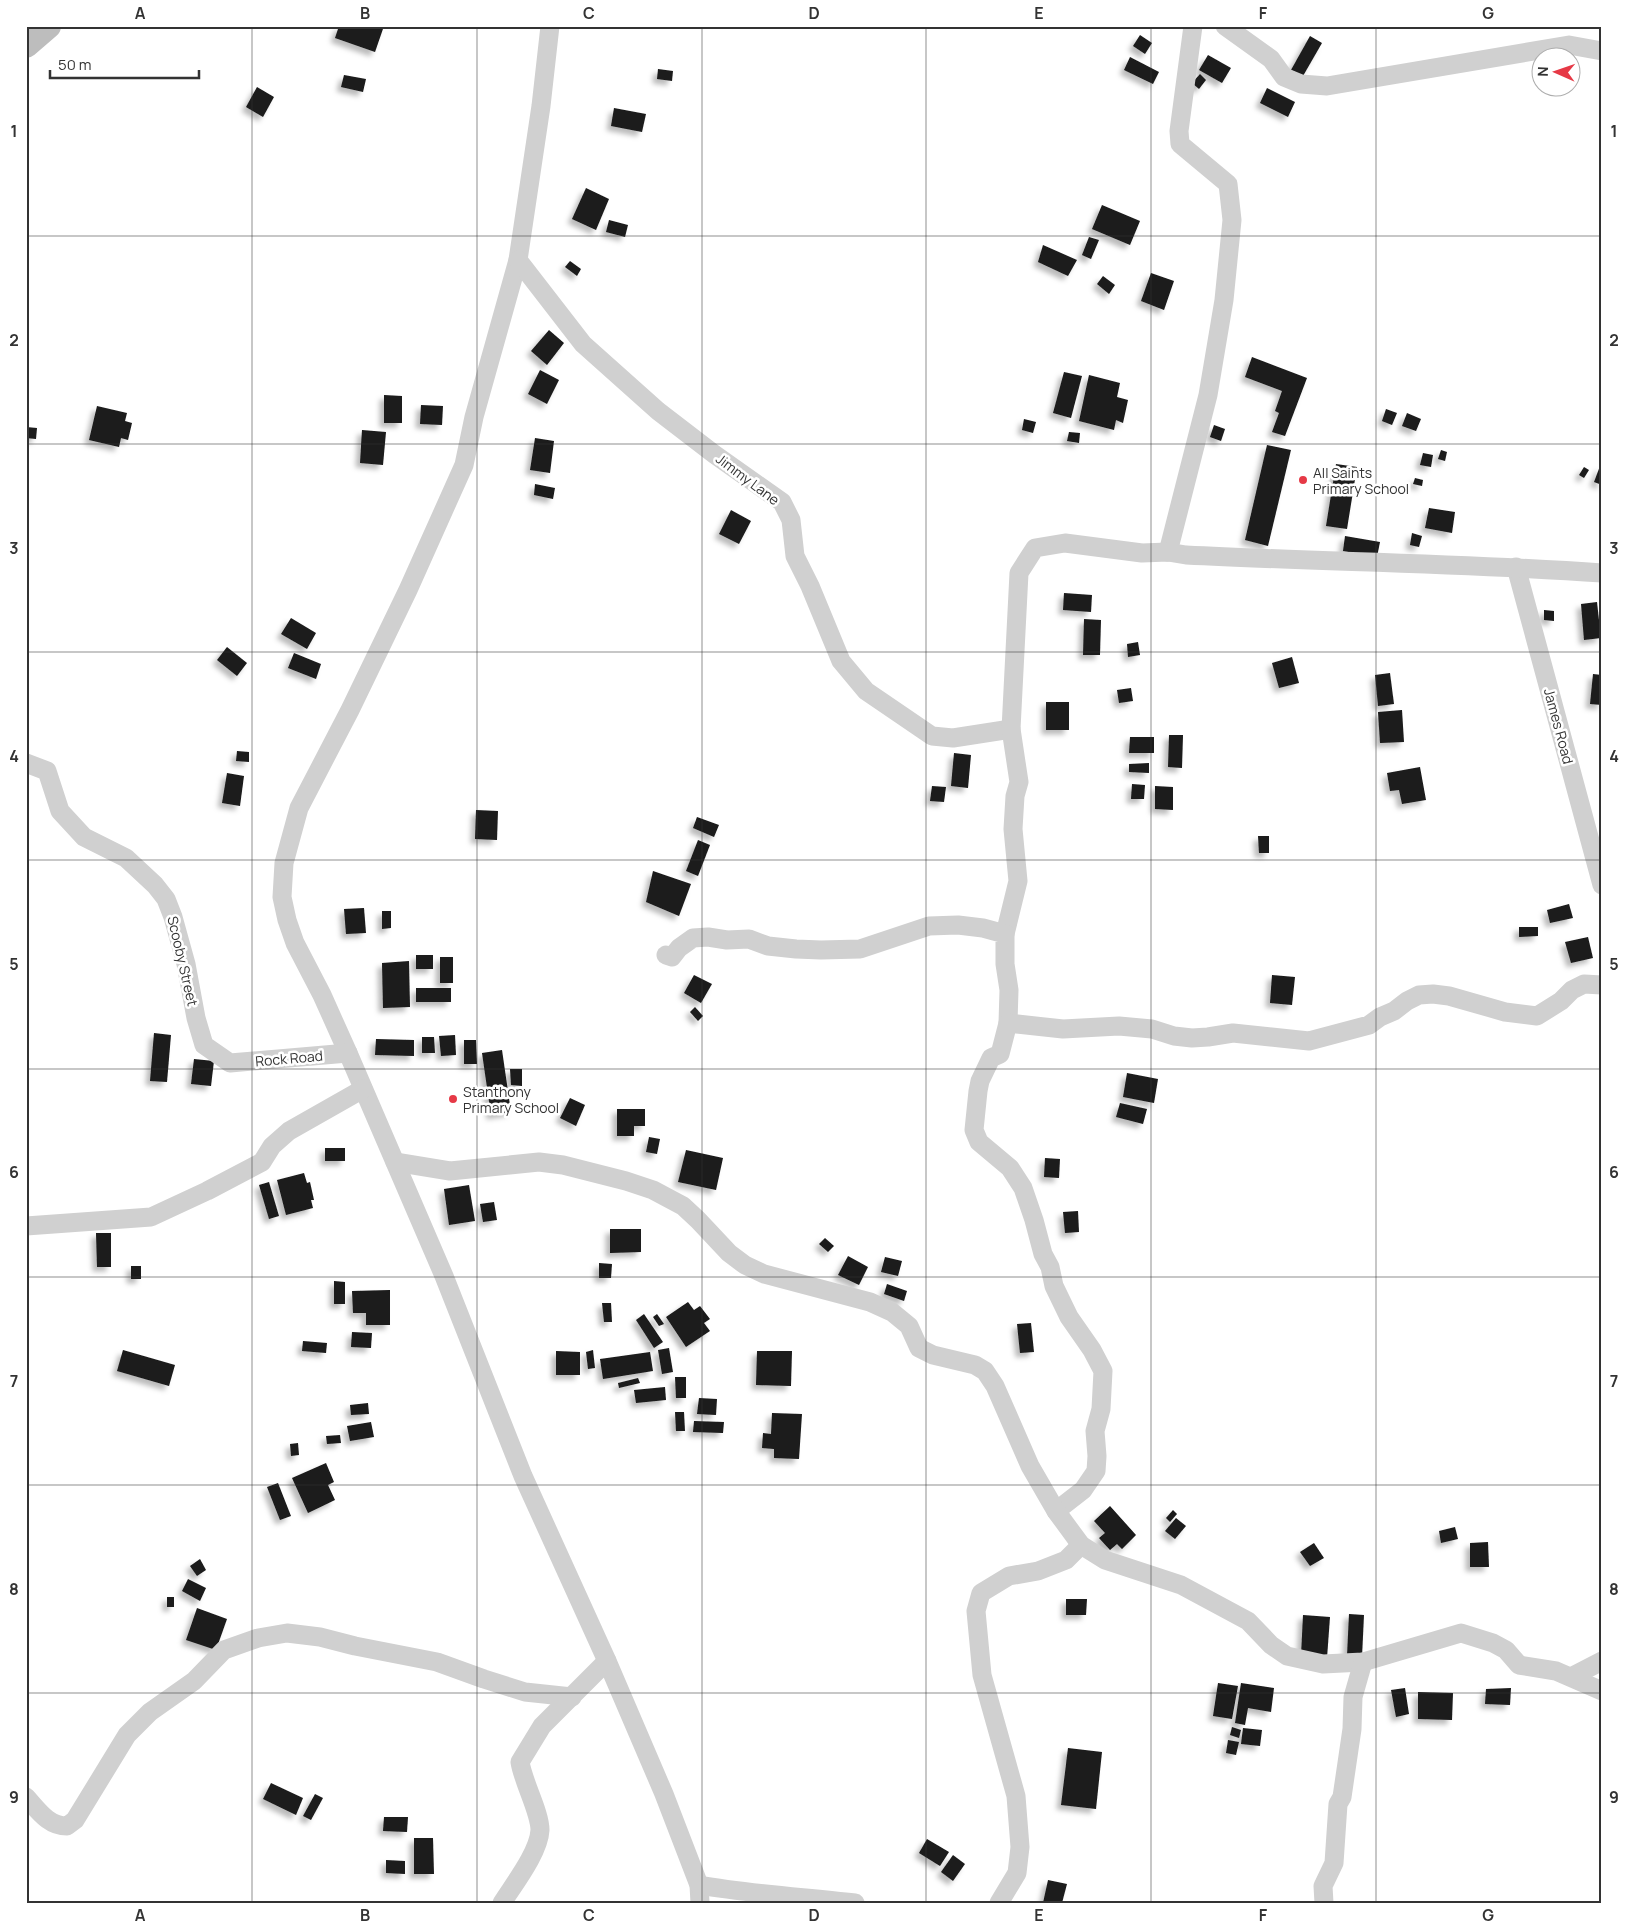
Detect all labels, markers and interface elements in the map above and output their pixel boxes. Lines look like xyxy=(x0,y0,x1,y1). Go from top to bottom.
text: A xyxy=(135,2,146,24)
text: B xyxy=(360,2,370,24)
text: C xyxy=(583,2,595,24)
text: D xyxy=(808,2,820,24)
text: E xyxy=(1034,2,1044,24)
text: F xyxy=(1259,2,1268,24)
text: G xyxy=(1482,2,1494,24)
scale bar xyxy=(50,48,199,80)
north arrow xyxy=(1530,48,1580,98)
text: 50 m xyxy=(58,54,92,75)
text: N xyxy=(1533,66,1552,77)
text: 1 xyxy=(10,120,18,142)
text: 1 xyxy=(1610,120,1618,142)
text: 2 xyxy=(9,329,19,351)
text: 2 xyxy=(1609,329,1619,351)
street label: Jimmy Lane xyxy=(712,449,784,509)
place label: All Saints Primary School xyxy=(1313,463,1409,498)
marker: All Saints Primary School xyxy=(1297,474,1309,486)
text: 3 xyxy=(9,537,19,559)
text: 3 xyxy=(1609,537,1619,559)
street label: James Road xyxy=(1540,686,1578,766)
text: 4 xyxy=(9,745,19,767)
text: 4 xyxy=(1609,745,1619,767)
street label: Scooby Street xyxy=(163,914,203,1008)
text: 5 xyxy=(9,953,19,975)
text: 5 xyxy=(1609,953,1619,975)
street label: Rock Road xyxy=(254,1046,324,1070)
place label: Stanthony Primary School xyxy=(463,1082,559,1117)
marker: Stanthony Primary School xyxy=(447,1093,459,1105)
text: 6 xyxy=(9,1161,19,1183)
text: 6 xyxy=(1609,1161,1619,1183)
text: 7 xyxy=(10,1370,18,1392)
text: 7 xyxy=(1610,1370,1618,1392)
text: 8 xyxy=(9,1578,19,1600)
text: 8 xyxy=(1609,1578,1619,1600)
text: 9 xyxy=(9,1786,19,1808)
text: 9 xyxy=(1609,1786,1619,1808)
text: A xyxy=(135,1904,146,1926)
text: B xyxy=(360,1904,370,1926)
text: C xyxy=(583,1904,595,1926)
text: D xyxy=(808,1904,820,1926)
text: E xyxy=(1034,1904,1044,1926)
text: F xyxy=(1259,1904,1268,1926)
text: G xyxy=(1482,1904,1494,1926)

